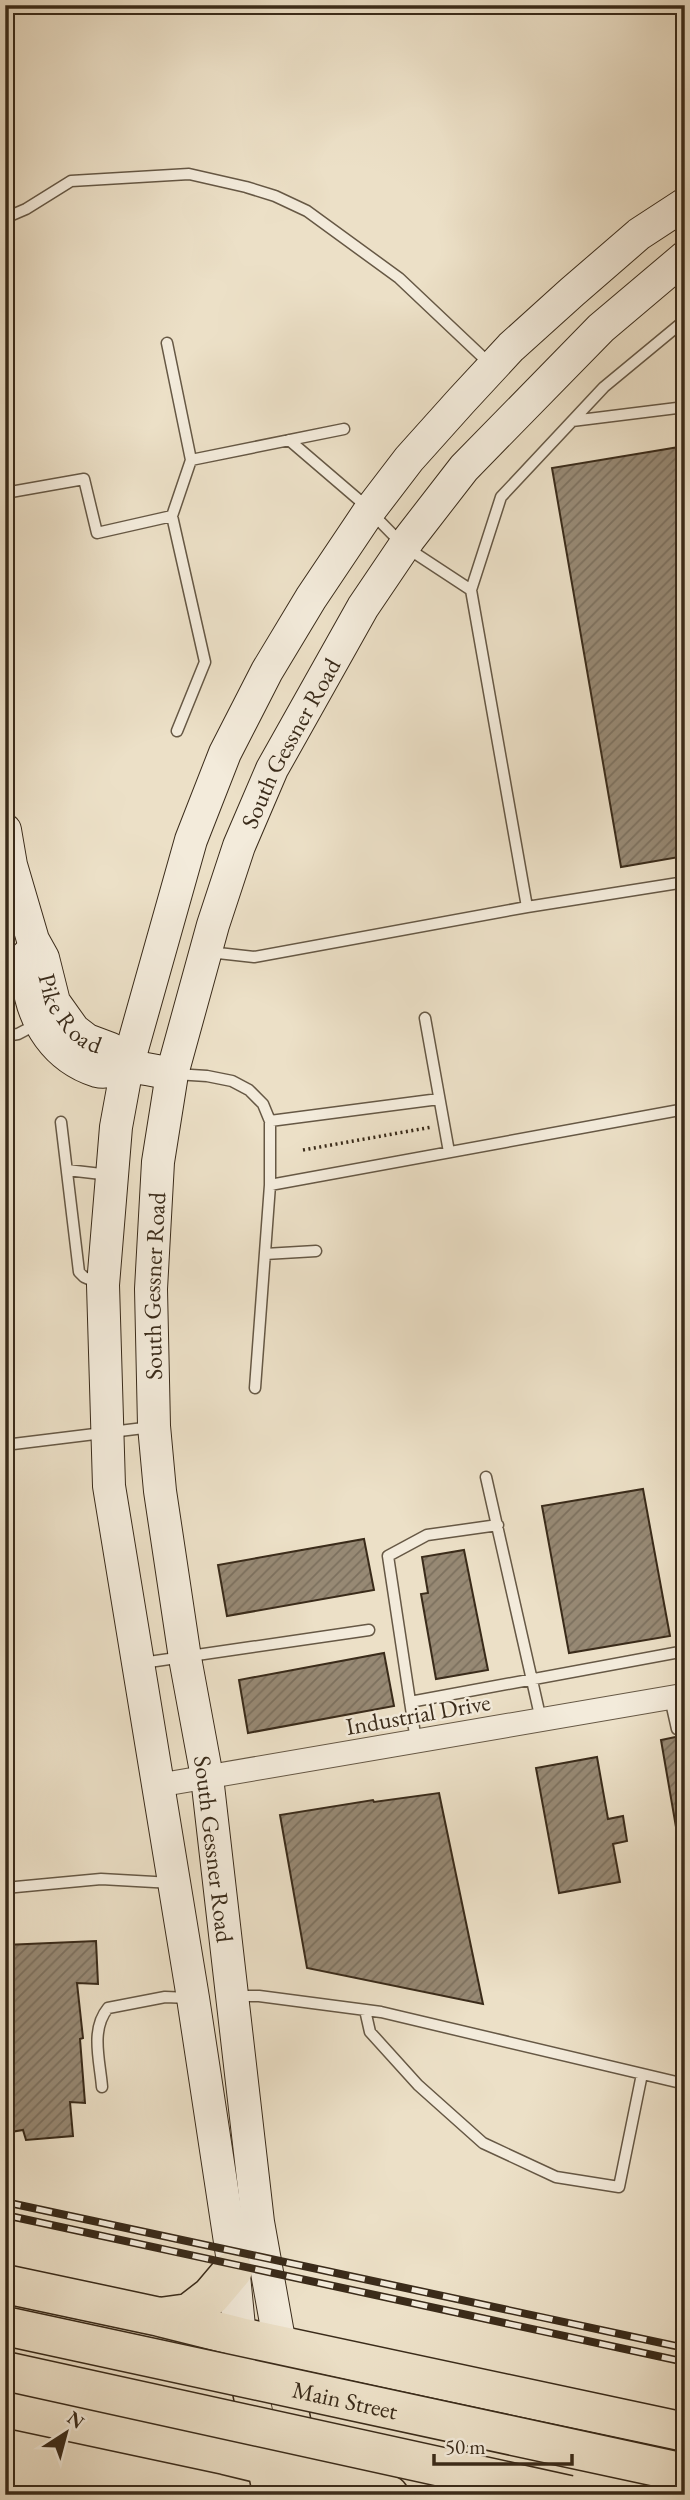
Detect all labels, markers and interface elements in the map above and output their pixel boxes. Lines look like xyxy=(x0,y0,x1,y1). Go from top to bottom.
street label: South Gessner Road xyxy=(233,652,347,833)
street label: Pike Road xyxy=(32,970,107,1060)
street label: South Gessner Road xyxy=(135,1190,172,1380)
street label: Industrial Drive xyxy=(343,1686,493,1742)
street label: South Gessner Road xyxy=(187,1754,241,1945)
street label: Main Street xyxy=(290,2373,401,2426)
north arrow xyxy=(32,2398,102,2468)
text: N xyxy=(62,2405,90,2435)
scale bar xyxy=(434,2423,573,2467)
text: 50 m xyxy=(445,2433,486,2460)

